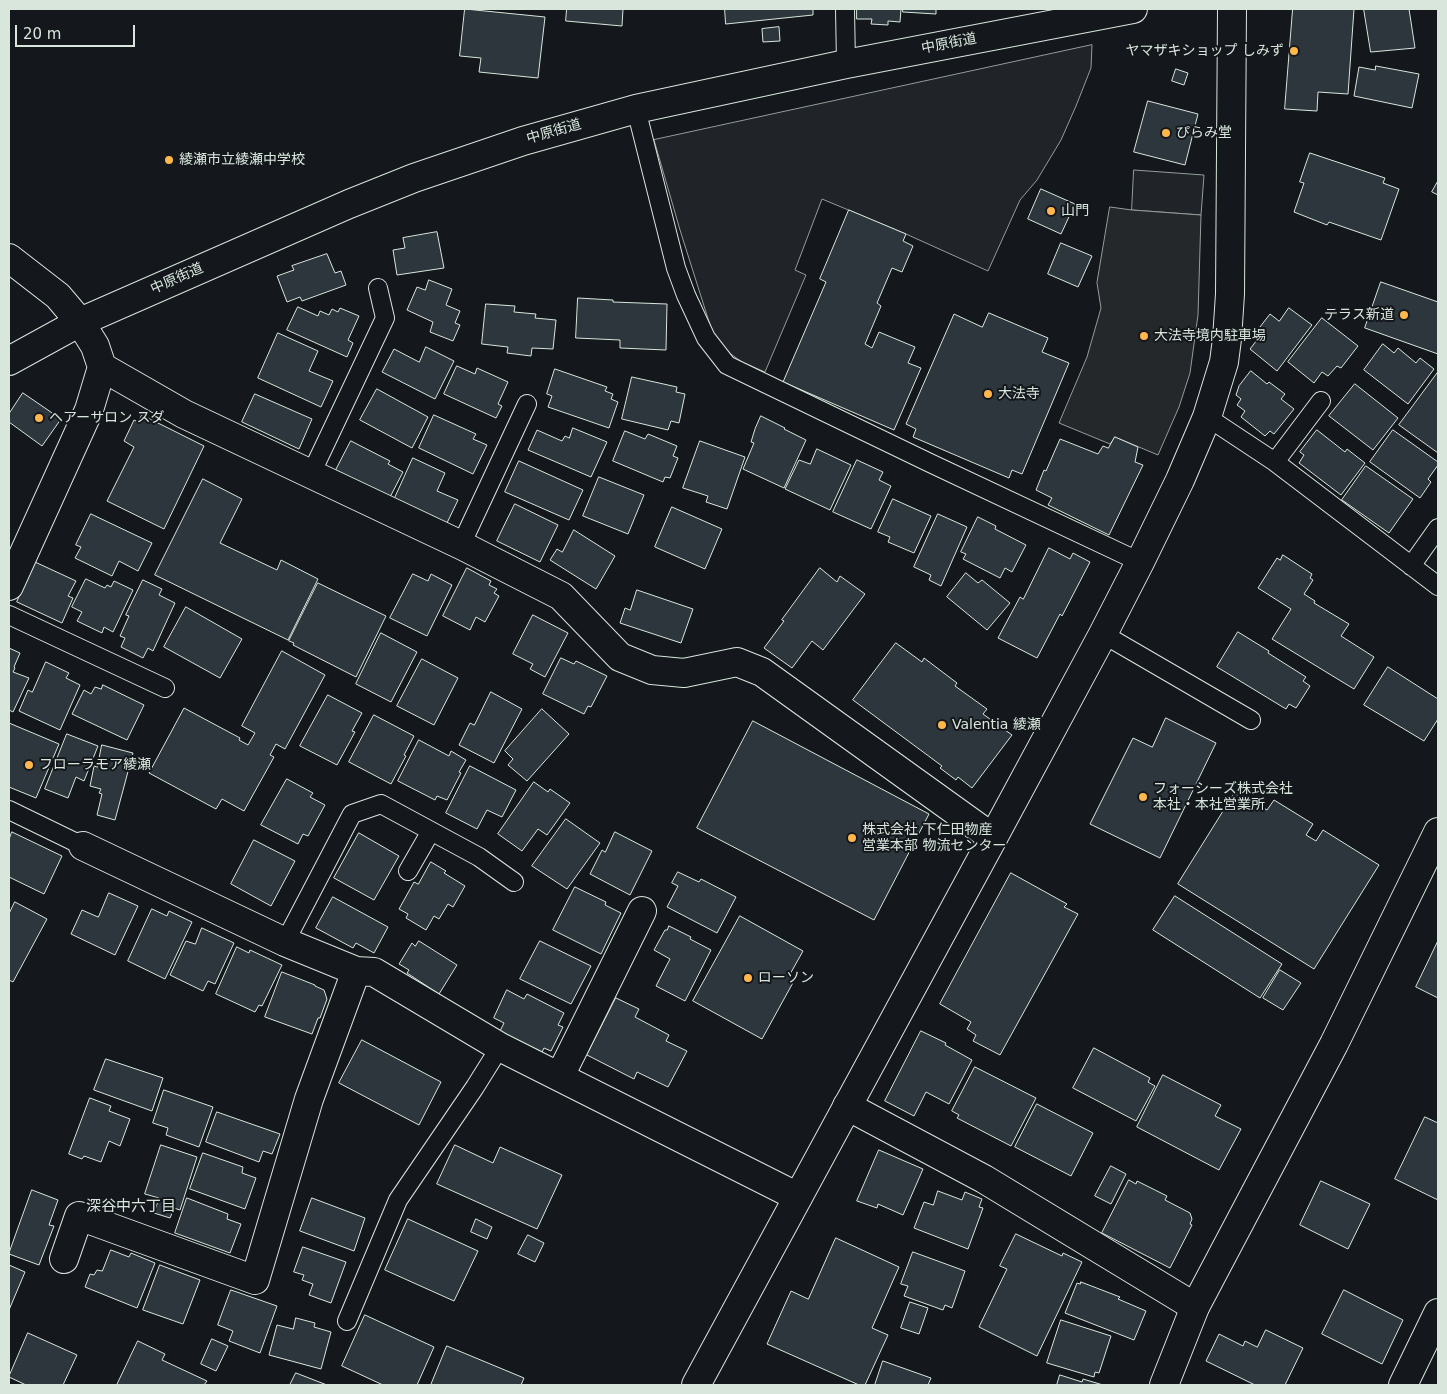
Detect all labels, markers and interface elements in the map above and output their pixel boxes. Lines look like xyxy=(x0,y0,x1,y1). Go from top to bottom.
scale bar xyxy=(18,15,138,47)
text: 20 m xyxy=(23,25,61,43)
street label: 中原街道 xyxy=(920,30,978,58)
place label: ヤマザキショップ しみず xyxy=(1126,43,1284,59)
marker: ヤマザキショップ しみず xyxy=(1288,45,1300,57)
street label: 中原街道 xyxy=(525,116,583,148)
place label: ぴらみ堂 xyxy=(1176,125,1232,141)
marker: ぴらみ堂 xyxy=(1160,127,1172,139)
place label: 綾瀬市立綾瀬中学校 xyxy=(179,152,305,168)
marker: 綾瀬市立綾瀬中学校 xyxy=(163,154,175,166)
place label: 山門 xyxy=(1061,203,1089,219)
marker: 山門 xyxy=(1045,205,1057,217)
street label: 中原街道 xyxy=(148,260,206,298)
place label: テラス新道 xyxy=(1324,307,1394,323)
marker: テラス新道 xyxy=(1398,309,1410,321)
place label: 大法寺境内駐車場 xyxy=(1154,328,1266,344)
marker: 大法寺境内駐車場 xyxy=(1138,330,1150,342)
place label: 大法寺 xyxy=(998,386,1040,402)
marker: 大法寺 xyxy=(982,388,994,400)
place label: ヘアーサロン スダ xyxy=(49,410,165,426)
marker: ヘアーサロン スダ xyxy=(33,412,45,424)
place label: Valentia 綾瀬 xyxy=(952,717,1041,733)
marker: Valentia 綾瀬 xyxy=(936,719,948,731)
place label: フローラモア綾瀬 xyxy=(39,757,151,773)
marker: フローラモア綾瀬 xyxy=(23,759,35,771)
place label: フォーシーズ株式会社 本社・本社営業所 xyxy=(1153,781,1293,814)
marker: フォーシーズ株式会社 本社・本社営業所 xyxy=(1137,791,1149,803)
place label: 株式会社 下仁田物産 営業本部 物流センター xyxy=(862,822,1006,854)
marker: 株式会社 下仁田物産 営業本部 物流センター xyxy=(846,832,858,844)
place label: ローソン xyxy=(758,970,814,986)
marker: ローソン xyxy=(742,972,754,984)
district label: 深谷中六丁目 xyxy=(86,1198,176,1216)

